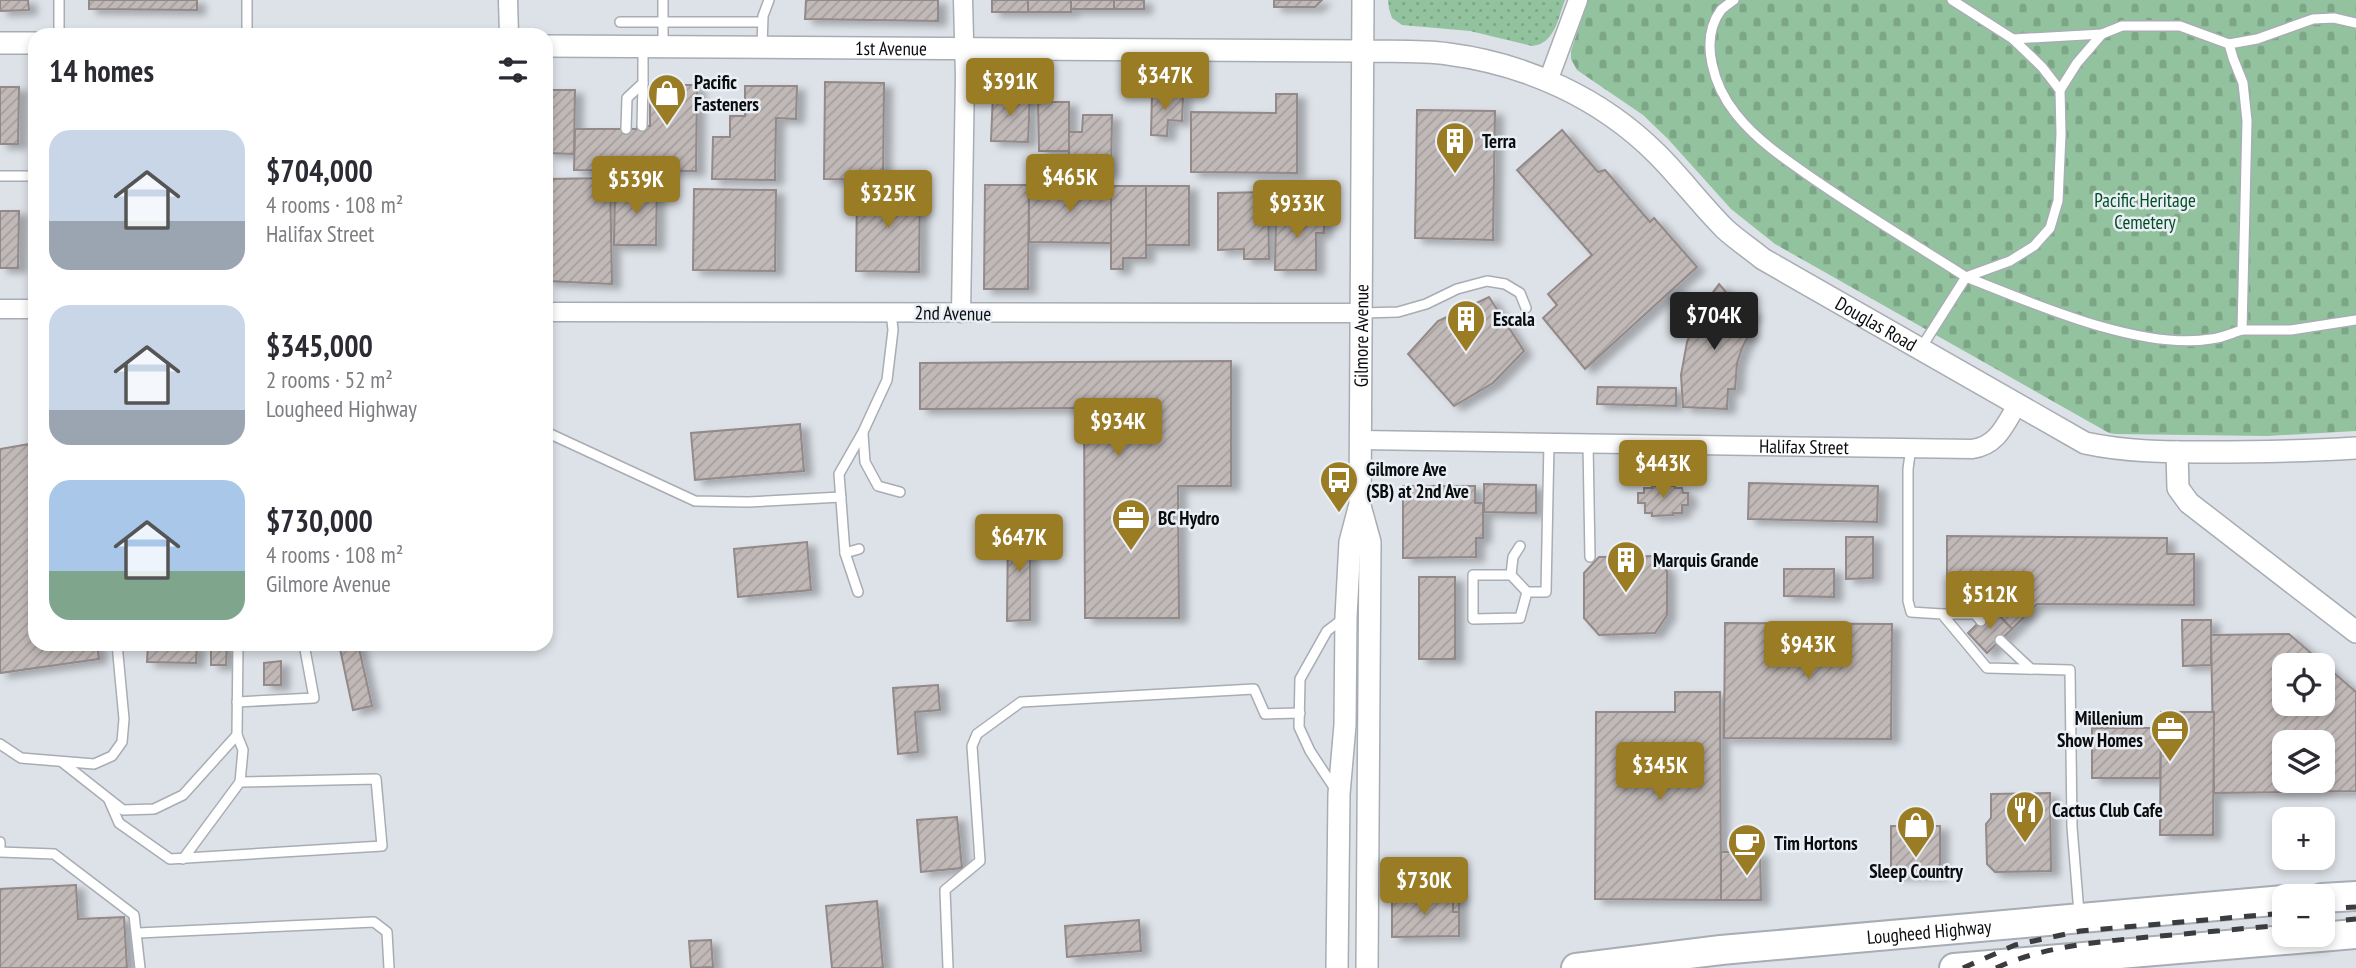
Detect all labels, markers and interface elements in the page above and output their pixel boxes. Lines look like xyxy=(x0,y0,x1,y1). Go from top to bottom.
street label: 1st Avenue xyxy=(855,36,927,60)
text: 14 homes xyxy=(49,51,154,90)
icon: filters xyxy=(494,51,532,89)
pin: $347K xyxy=(1116,52,1214,112)
pin: $391K xyxy=(961,58,1059,118)
text: $347K xyxy=(1137,60,1193,89)
text: $391K xyxy=(982,66,1038,95)
place label: Pacific Fasteners xyxy=(694,70,759,116)
shop icon: Pacific Fasteners xyxy=(646,72,688,127)
building icon: Terra xyxy=(1434,120,1476,175)
place label: Terra xyxy=(1482,129,1516,153)
text: $704,000 xyxy=(266,151,373,190)
pin: $465K xyxy=(1021,154,1119,214)
pin: $539K xyxy=(587,156,685,216)
icon: home xyxy=(105,158,189,242)
text: $465K xyxy=(1042,162,1098,191)
text: $539K xyxy=(608,164,664,193)
pin: $325K xyxy=(839,170,937,230)
text: $325K xyxy=(860,178,916,207)
pin: $933K xyxy=(1248,180,1346,240)
text: $933K xyxy=(1269,188,1325,217)
park label: Pacific Heritage Cemetery xyxy=(2094,188,2196,234)
text: 4 rooms · 108 m² xyxy=(266,190,403,219)
text: Halifax Street xyxy=(266,219,374,248)
street label: Gilmore Avenue xyxy=(1349,284,1373,387)
street label: Douglas Road xyxy=(1831,291,1921,356)
pin: $704K xyxy=(1665,292,1763,352)
building icon: Escala xyxy=(1445,298,1487,353)
street label: 2nd Avenue xyxy=(914,300,992,326)
text: $704K xyxy=(1686,300,1742,329)
place label: Escala xyxy=(1493,307,1535,331)
text: $345,000 xyxy=(266,326,373,365)
icon: home xyxy=(105,333,189,417)
text: 2 rooms · 52 m² xyxy=(266,365,393,394)
text: Lougheed Highway xyxy=(266,394,417,423)
pin: $934K xyxy=(1069,398,1167,458)
text: $934K xyxy=(1090,406,1146,435)
street label: Halifax Street xyxy=(1759,434,1850,459)
pin: $443K xyxy=(1614,440,1712,500)
text: $443K xyxy=(1635,448,1691,477)
place label: Gilmore Ave (SB) at 2nd Ave xyxy=(1366,457,1469,503)
bus stop icon: Gilmore Ave (SB) at 2nd Ave xyxy=(1318,459,1360,514)
office icon: BC Hydro xyxy=(1110,497,1152,552)
text: $730,000 xyxy=(266,501,373,540)
place label: BC Hydro xyxy=(1158,506,1219,530)
icon: home xyxy=(105,508,189,592)
pin: $647K xyxy=(970,514,1068,574)
text: $647K xyxy=(991,522,1047,551)
building icon: Marquis Grande xyxy=(1605,539,1647,594)
text: 4 rooms · 108 m² xyxy=(266,540,403,569)
place label: Marquis Grande xyxy=(1653,548,1759,572)
text: Gilmore Avenue xyxy=(266,569,391,598)
pin: $512K xyxy=(1941,572,2039,631)
text: $512K xyxy=(1962,579,2018,608)
pin: $943K xyxy=(1759,622,1857,681)
text: $943K xyxy=(1780,629,1836,658)
map controls xyxy=(2272,653,2335,947)
button: locate xyxy=(2272,653,2335,716)
place label: Millenium Show Homes xyxy=(2057,706,2143,752)
office icon: Millenium Show Homes xyxy=(2149,708,2191,763)
button: layers xyxy=(2272,730,2335,793)
pin: $345K xyxy=(1611,742,1709,802)
text: $345K xyxy=(1632,750,1688,779)
restaurant icon: Cactus Club Cafe xyxy=(2004,789,2046,844)
place label: Cactus Club Cafe xyxy=(2052,798,2163,822)
shop icon: Sleep Country xyxy=(1895,804,1937,859)
button: + xyxy=(2272,807,2335,870)
cafe icon: Tim Hortons xyxy=(1726,822,1768,877)
place label: Tim Hortons xyxy=(1774,831,1858,855)
pin: $730K xyxy=(1375,858,1473,917)
place label: Sleep Country xyxy=(1869,859,1963,883)
text: $730K xyxy=(1396,865,1452,894)
button: − xyxy=(2272,884,2335,947)
street label: Lougheed Highway xyxy=(1866,914,1993,949)

